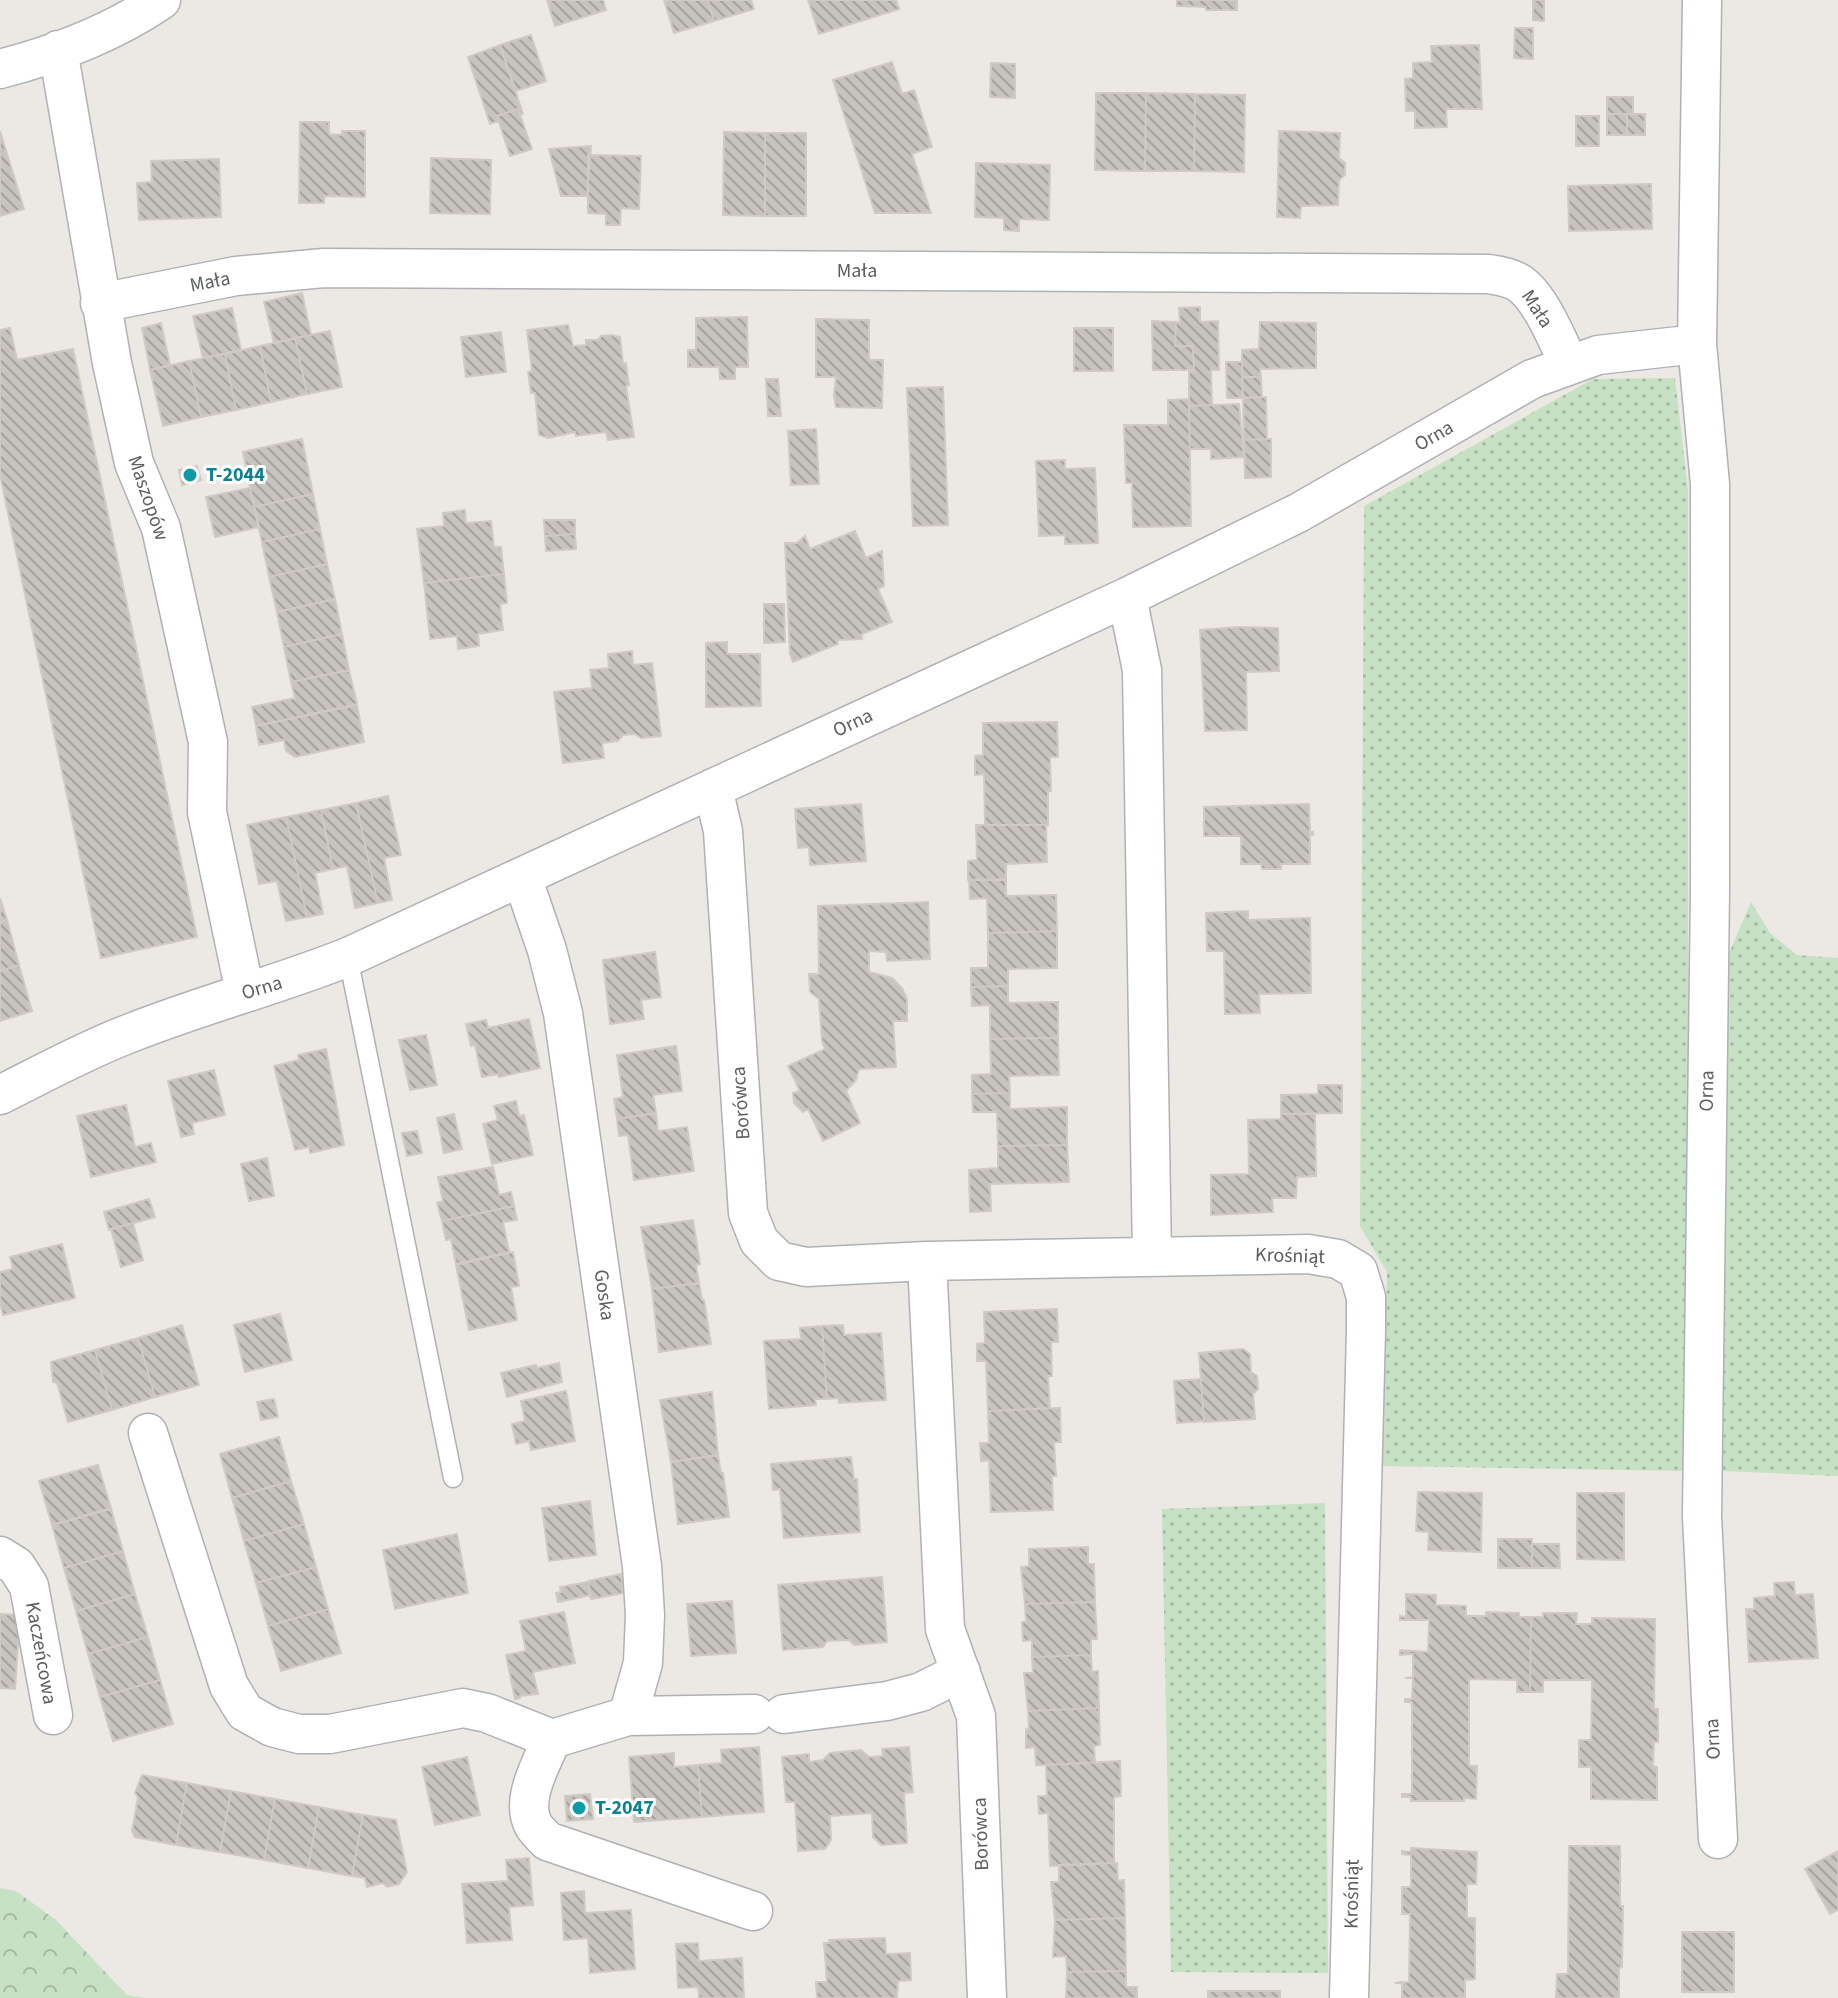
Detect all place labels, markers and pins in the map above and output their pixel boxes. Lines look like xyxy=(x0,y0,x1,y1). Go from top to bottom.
place label: T-2044 xyxy=(206,461,265,489)
marker: T-2044 xyxy=(181,466,199,484)
place label: T-2047 xyxy=(595,1794,654,1822)
marker: T-2047 xyxy=(570,1799,588,1817)

